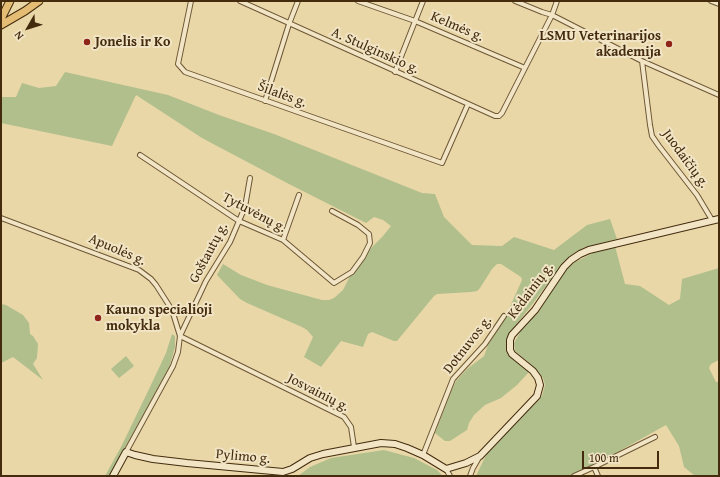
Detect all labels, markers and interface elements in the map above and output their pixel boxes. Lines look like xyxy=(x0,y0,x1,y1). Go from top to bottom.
north arrow xyxy=(8,8,48,48)
street label: Kelmės g. xyxy=(428,8,486,46)
street label: A. Stulginskio g. xyxy=(329,24,421,78)
text: N xyxy=(10,28,27,43)
place label: LSMU Veterinarijos akademija xyxy=(540,28,661,60)
place label: Jonelis ir Ko xyxy=(95,34,170,50)
marker: Jonelis ir Ko xyxy=(82,37,92,47)
marker: LSMU Veterinarijos akademija xyxy=(664,39,674,49)
street label: Šilalės g. xyxy=(255,78,309,112)
street label: Juodaičių g. xyxy=(658,126,712,192)
street label: Tytuvėnų g. xyxy=(219,189,289,237)
street label: Goštautų g. xyxy=(186,220,232,286)
street label: Apuolės g. xyxy=(86,230,148,270)
street label: Kėdainių g. xyxy=(505,260,557,322)
place label: Kauno specialioji mokykla xyxy=(106,302,212,334)
marker: Kauno specialioji mokykla xyxy=(93,313,103,323)
street label: Dotnuvos g. xyxy=(440,313,496,377)
street label: Josvainių g. xyxy=(284,370,352,416)
scale bar xyxy=(584,443,661,469)
street label: Pylimo g. xyxy=(215,446,271,468)
text: 100 m xyxy=(589,449,619,466)

